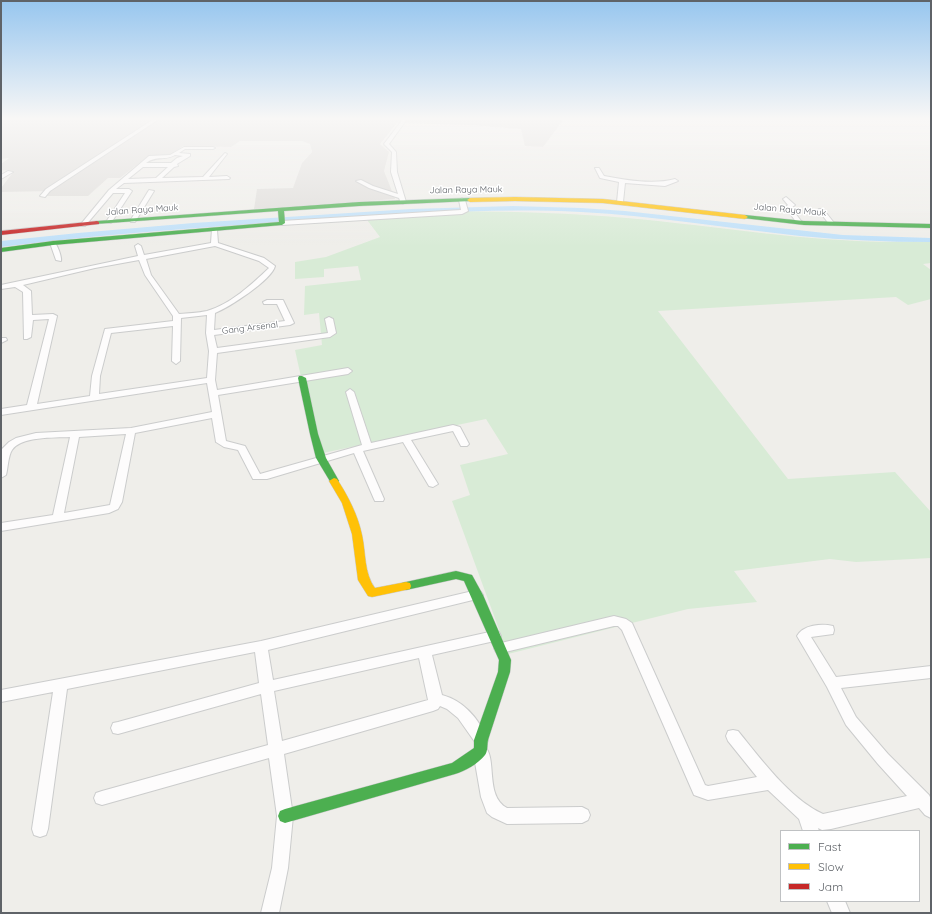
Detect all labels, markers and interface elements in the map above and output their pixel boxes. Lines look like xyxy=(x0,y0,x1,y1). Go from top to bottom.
street label: Jalan Raya Mauk xyxy=(429,184,503,196)
street label: Jalan Raya Mauk xyxy=(753,201,827,219)
street label: Jalan Raya Mauk xyxy=(105,202,179,218)
street label: Gang Arsenal xyxy=(221,319,279,337)
legend xyxy=(780,830,920,902)
text: Fast xyxy=(818,839,842,854)
text: Slow xyxy=(818,859,844,874)
text: Jam xyxy=(818,879,843,894)

